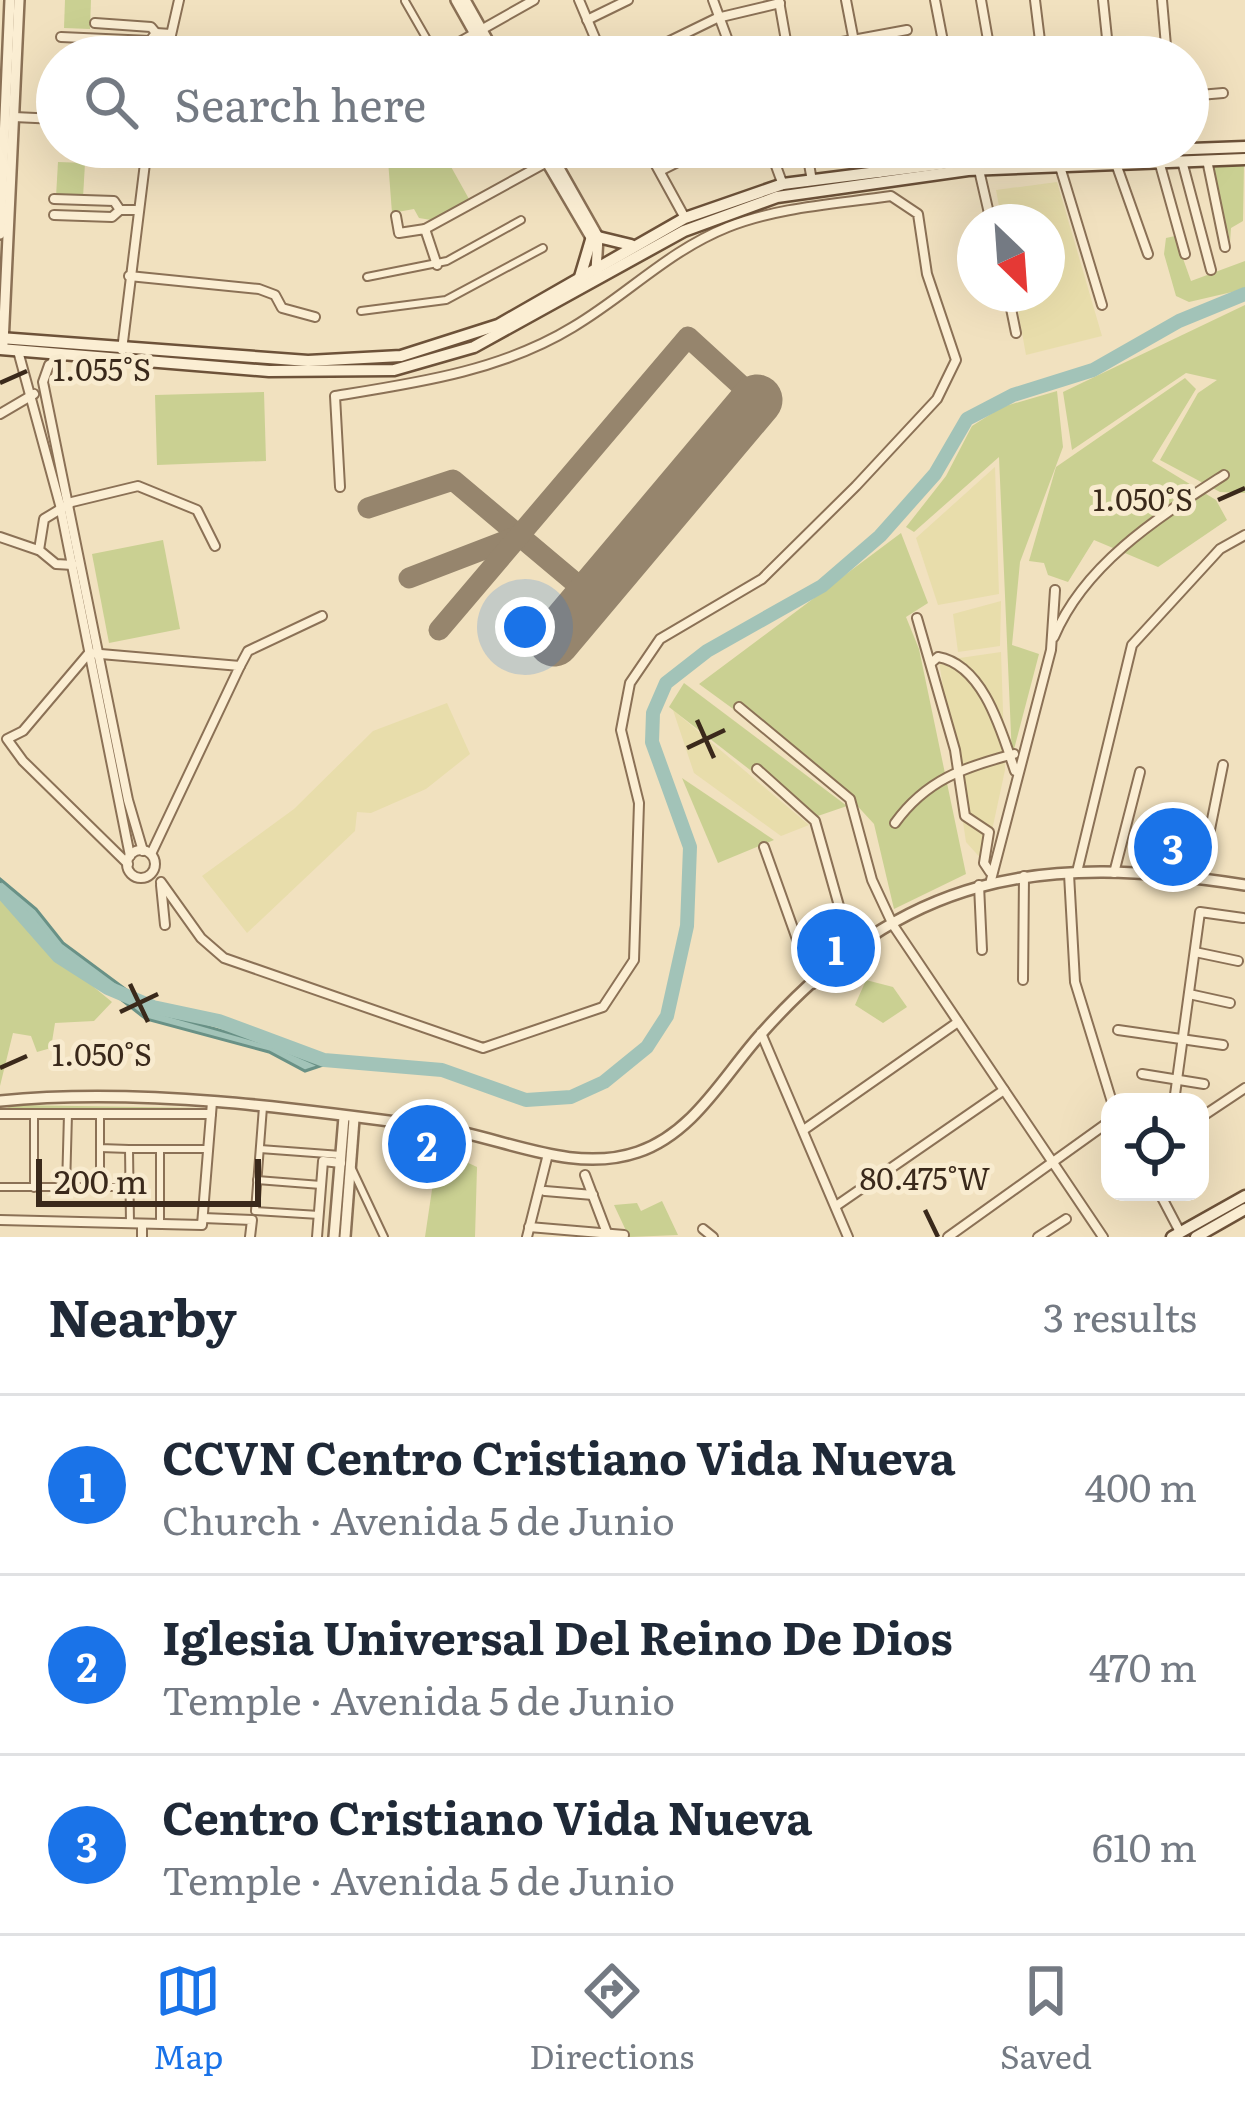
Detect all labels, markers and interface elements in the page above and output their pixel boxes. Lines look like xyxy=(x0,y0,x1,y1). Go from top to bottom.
search box xyxy=(36,36,1209,168)
icon: search xyxy=(78,69,144,135)
text: Search here xyxy=(174,69,426,136)
north arrow xyxy=(957,204,1065,312)
text: 1.055°S xyxy=(53,346,151,390)
text: 1.050°S xyxy=(1093,476,1193,520)
your location xyxy=(495,597,555,657)
pin: 3 xyxy=(1134,802,1212,892)
pin: 1 xyxy=(797,903,875,993)
text: 1.050°S xyxy=(52,1031,152,1075)
map controls xyxy=(1101,1093,1209,1201)
button: locate xyxy=(1101,1093,1209,1201)
pin: 2 xyxy=(388,1099,466,1189)
scale bar xyxy=(36,1153,261,1206)
text: 200 m xyxy=(54,1155,148,1204)
text: 80.475°W xyxy=(860,1155,990,1199)
text: Nearby xyxy=(48,1277,237,1353)
text: 3 results xyxy=(1043,1286,1197,1344)
text: CCVN Centro Cristiano Vida Nueva xyxy=(162,1422,956,1489)
text: 1 xyxy=(79,1456,95,1514)
text: 400 m xyxy=(1085,1456,1197,1514)
text: Church · Avenida 5 de Junio xyxy=(162,1489,675,1547)
text: Iglesia Universal Del Reino De Dios xyxy=(162,1602,953,1669)
text: 2 xyxy=(77,1636,97,1694)
text: 470 m xyxy=(1089,1636,1197,1694)
text: Temple · Avenida 5 de Junio xyxy=(162,1669,675,1727)
text: Centro Cristiano Vida Nueva xyxy=(162,1782,812,1849)
text: 3 xyxy=(76,1816,98,1874)
text: 610 m xyxy=(1092,1816,1197,1874)
text: Temple · Avenida 5 de Junio xyxy=(162,1849,675,1907)
tab: Map xyxy=(153,1958,223,2079)
tab: Directions xyxy=(529,1958,694,2079)
tab: Saved xyxy=(1000,1958,1092,2079)

